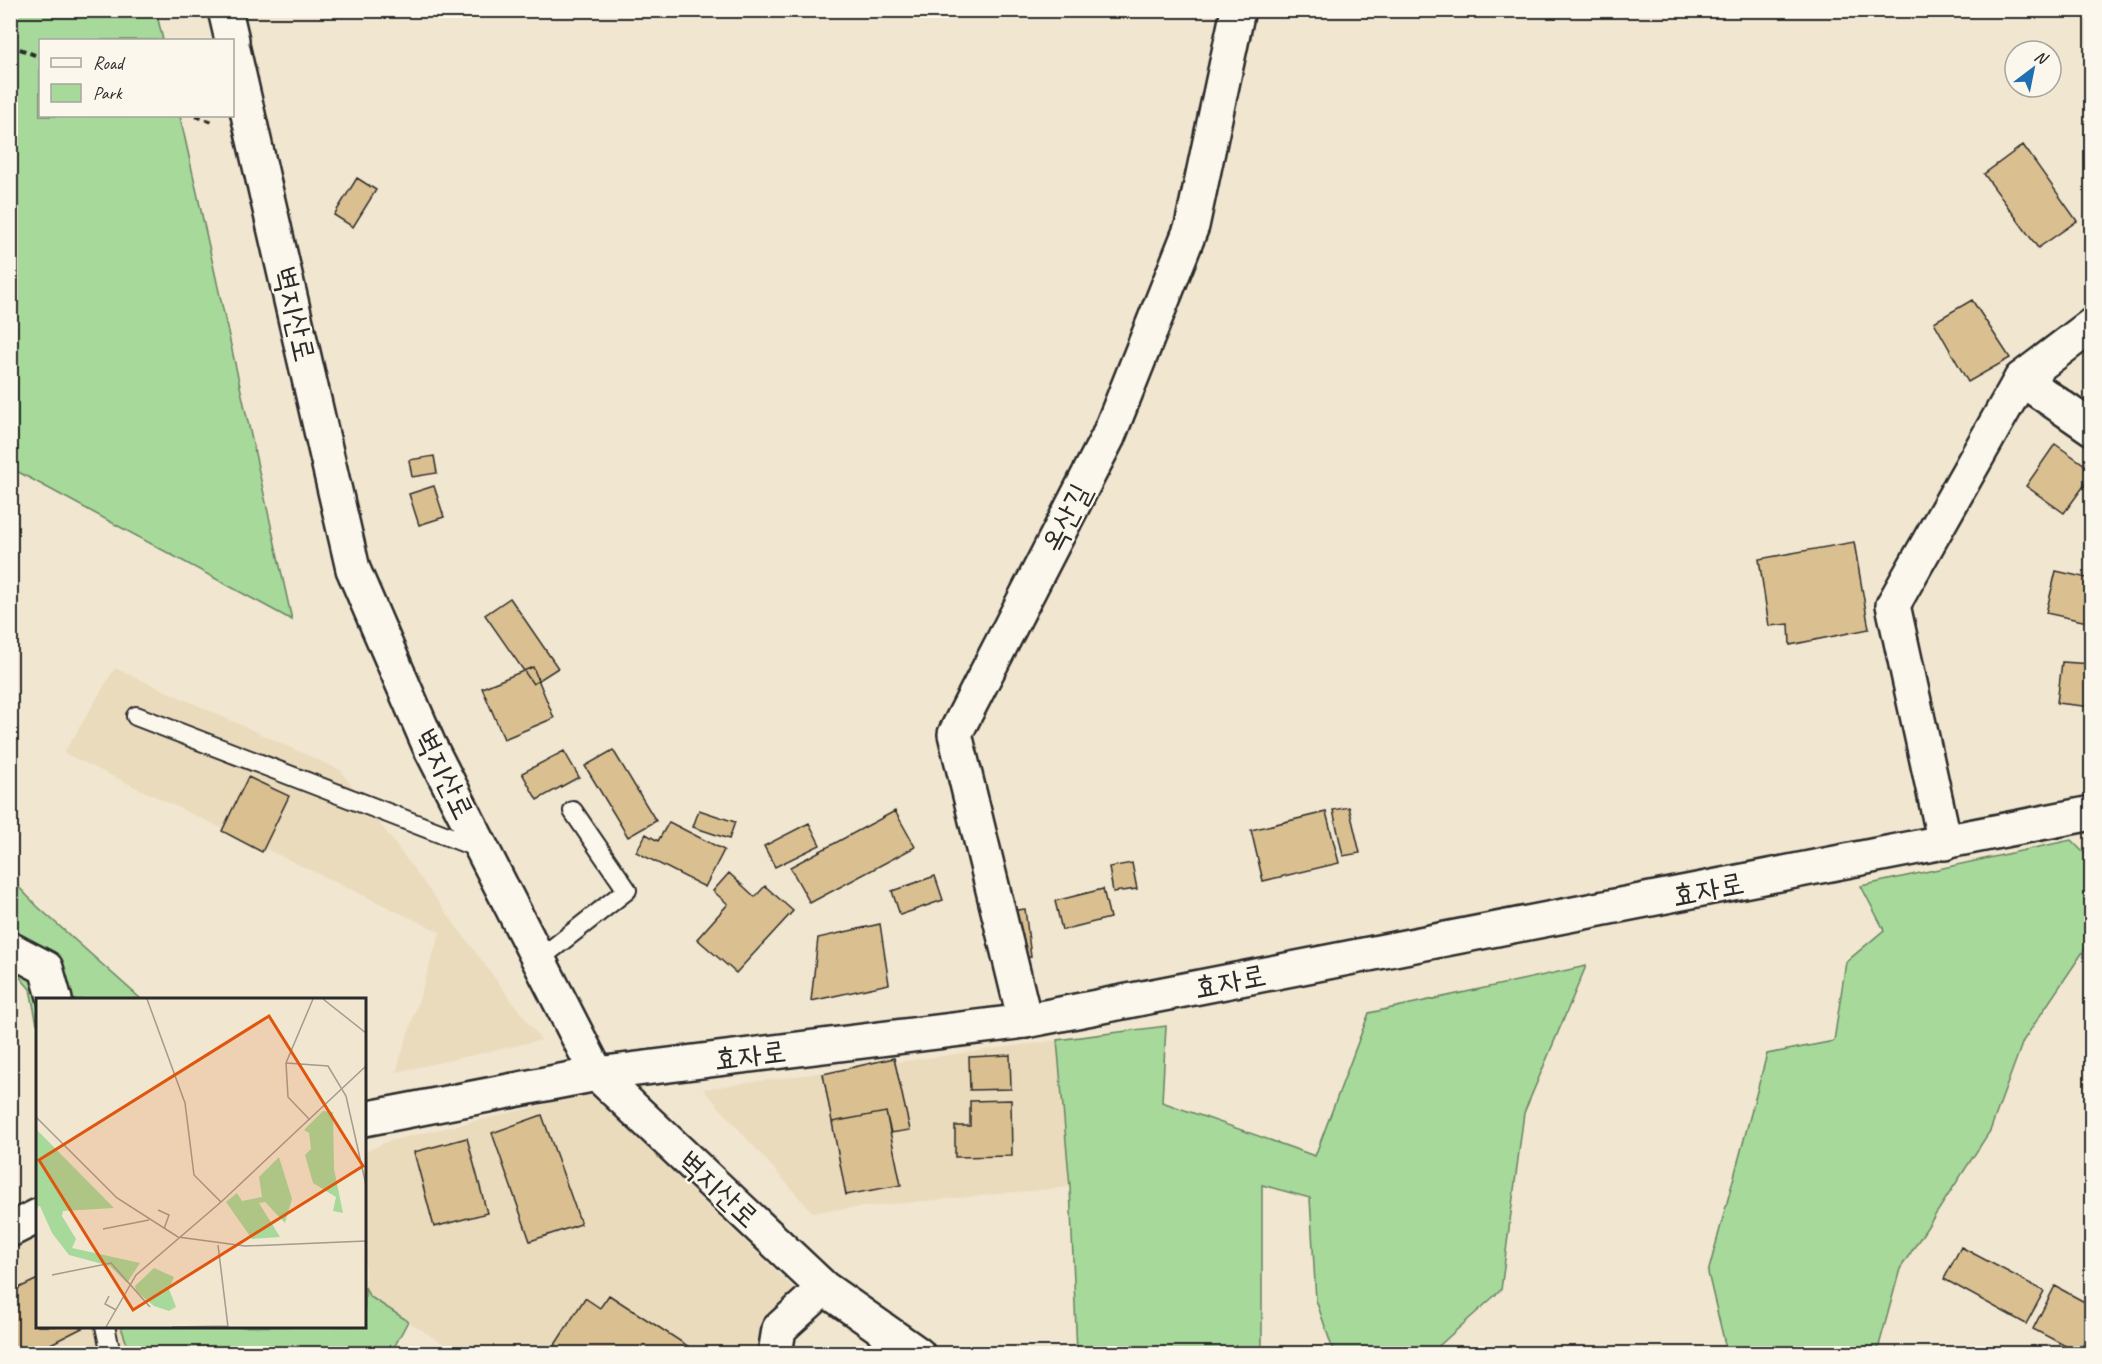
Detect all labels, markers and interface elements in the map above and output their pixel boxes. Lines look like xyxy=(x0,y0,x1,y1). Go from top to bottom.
legend xyxy=(39,39,234,117)
north arrow xyxy=(2003,39,2063,99)
text: N xyxy=(2031,46,2053,70)
text: Road xyxy=(93,52,126,74)
text: Park xyxy=(93,82,123,104)
street label: 벽지산로 xyxy=(266,263,324,365)
street label: 옥산길 xyxy=(1033,477,1099,559)
street label: 벽지산로 xyxy=(407,722,483,826)
street label: 효자로 xyxy=(1669,863,1747,915)
street label: 효자로 xyxy=(1191,955,1269,1007)
inset map xyxy=(36,998,366,1328)
street label: 효자로 xyxy=(712,1032,788,1078)
street label: 벽지산로 xyxy=(671,1142,767,1236)

